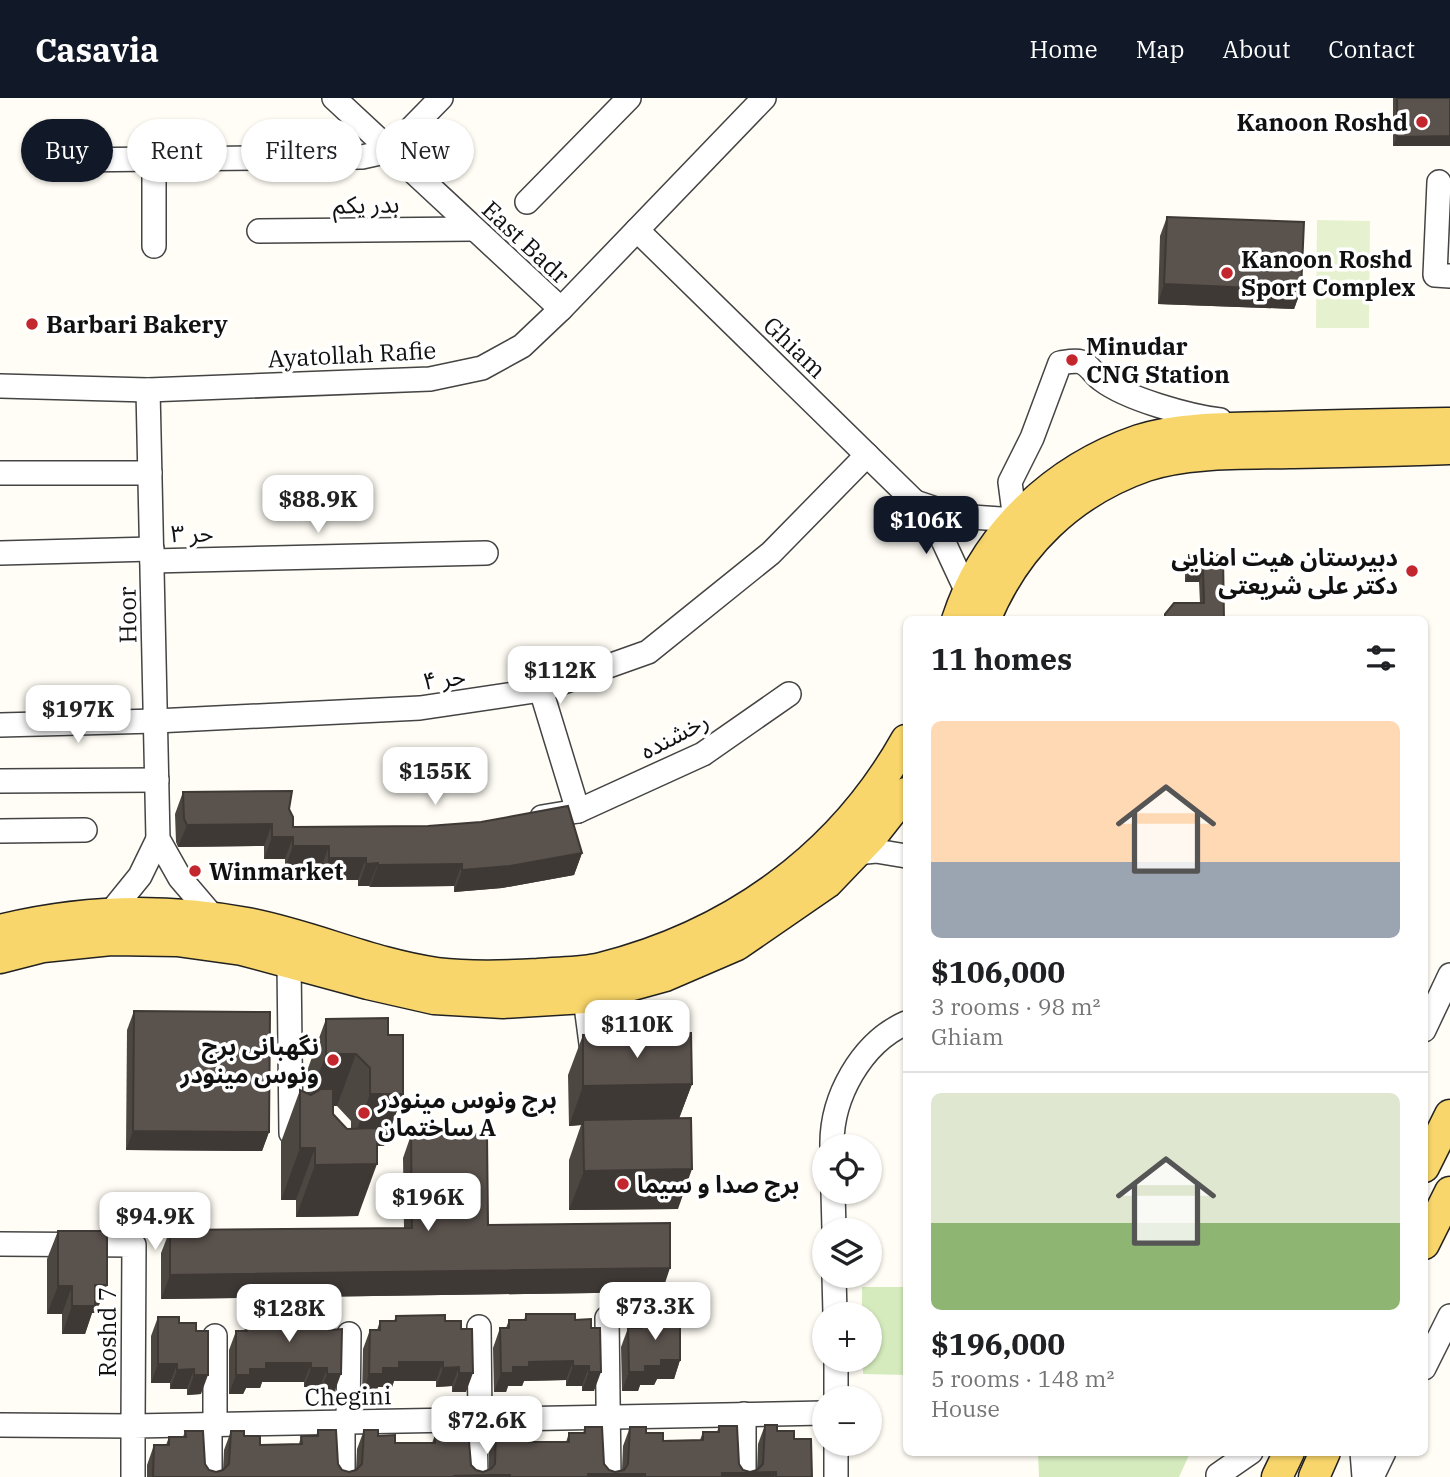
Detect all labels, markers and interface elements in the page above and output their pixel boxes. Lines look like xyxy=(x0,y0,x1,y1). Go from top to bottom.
text: Casavia xyxy=(35,28,159,71)
text: Home xyxy=(1030,33,1098,65)
text: Map xyxy=(1136,33,1184,65)
text: About xyxy=(1222,33,1290,65)
text: Contact xyxy=(1328,33,1415,65)
place label: Kanoon Roshd xyxy=(1236,106,1408,138)
marker: Kanoon Roshd xyxy=(1414,114,1430,130)
chip: Buy xyxy=(21,119,113,182)
chip: Rent xyxy=(127,119,227,182)
chip: Filters xyxy=(241,119,362,182)
chip: New xyxy=(376,119,474,182)
street label: بدر یکم xyxy=(332,187,400,223)
street label: East Badr xyxy=(475,193,577,291)
place label: Kanoon Roshd Sport Complex xyxy=(1241,243,1415,303)
marker: Kanoon Roshd Sport Complex xyxy=(1219,265,1235,281)
place label: Barbari Bakery xyxy=(46,308,228,340)
street label: Ghiam xyxy=(757,309,833,385)
marker: Barbari Bakery xyxy=(24,316,40,332)
place label: Minudar CNG Station xyxy=(1086,330,1230,390)
street label: Ayatollah Rafie xyxy=(267,334,437,374)
marker: Minudar CNG Station xyxy=(1064,352,1080,368)
pin: $88.9K xyxy=(261,476,375,535)
text: $88.9K xyxy=(278,483,358,513)
pin: $106K xyxy=(877,496,975,556)
text: $106K xyxy=(890,504,962,534)
street label: حر ۳ xyxy=(170,517,214,549)
place label: دبیرستان هیت امنایی دکتر علی شریعتی xyxy=(1171,541,1398,601)
marker: دبیرستان هیت امنایی دکتر علی شریعتی xyxy=(1404,563,1420,579)
street label: Hoor xyxy=(111,586,143,644)
text: 11 homes xyxy=(931,639,1072,678)
icon: filters xyxy=(1362,639,1400,677)
pin: $112K xyxy=(511,646,609,706)
text: $112K xyxy=(524,654,596,684)
street label: حر ۴ xyxy=(421,659,467,697)
pin: $197K xyxy=(29,686,127,745)
text: $197K xyxy=(42,693,114,723)
street label: رخشنده xyxy=(634,704,714,766)
pin: $155K xyxy=(386,748,484,807)
text: $155K xyxy=(399,755,471,785)
icon: home xyxy=(1103,766,1229,892)
place label: Winmarket xyxy=(209,855,343,887)
marker: Winmarket xyxy=(187,863,203,879)
text: $106,000 xyxy=(931,952,1065,991)
text: 3 rooms · 98 m² xyxy=(931,991,1101,1021)
pin: $110K xyxy=(588,1000,686,1060)
text: $110K xyxy=(601,1008,673,1038)
text: Ghiam xyxy=(931,1021,1004,1051)
place label: نگهبانی برج ونوس مینودر xyxy=(180,1030,319,1090)
marker: نگهبانی برج ونوس مینودر xyxy=(325,1052,341,1068)
place label: برج ونوس مینودر ساختمان A xyxy=(377,1083,557,1143)
marker: برج ونوس مینودر ساختمان A xyxy=(356,1105,372,1121)
map controls xyxy=(812,1134,882,1456)
button: locate xyxy=(812,1134,882,1204)
icon: home xyxy=(1103,1138,1229,1264)
place label: برج صدا و سیما xyxy=(637,1168,799,1202)
pin: $196K xyxy=(379,1174,477,1233)
marker: برج صدا و سیما xyxy=(615,1176,631,1192)
text: $196K xyxy=(392,1181,464,1211)
pin: $94.9K xyxy=(98,1192,212,1252)
text: $94.9K xyxy=(115,1200,195,1230)
button: layers xyxy=(812,1218,882,1288)
pin: $73.3K xyxy=(598,1282,712,1342)
pin: $128K xyxy=(240,1284,338,1344)
street label: Roshd 7 xyxy=(91,1287,123,1377)
text: $73.3K xyxy=(615,1290,695,1320)
text: $128K xyxy=(253,1292,325,1322)
button: + xyxy=(812,1302,882,1372)
text: $196,000 xyxy=(931,1324,1065,1363)
text: 5 rooms · 148 m² xyxy=(931,1363,1114,1393)
street label: Chegini xyxy=(304,1379,392,1413)
button: − xyxy=(812,1386,882,1456)
text: House xyxy=(931,1393,1000,1423)
pin: $72.6K xyxy=(430,1396,544,1456)
text: $72.6K xyxy=(447,1404,527,1434)

